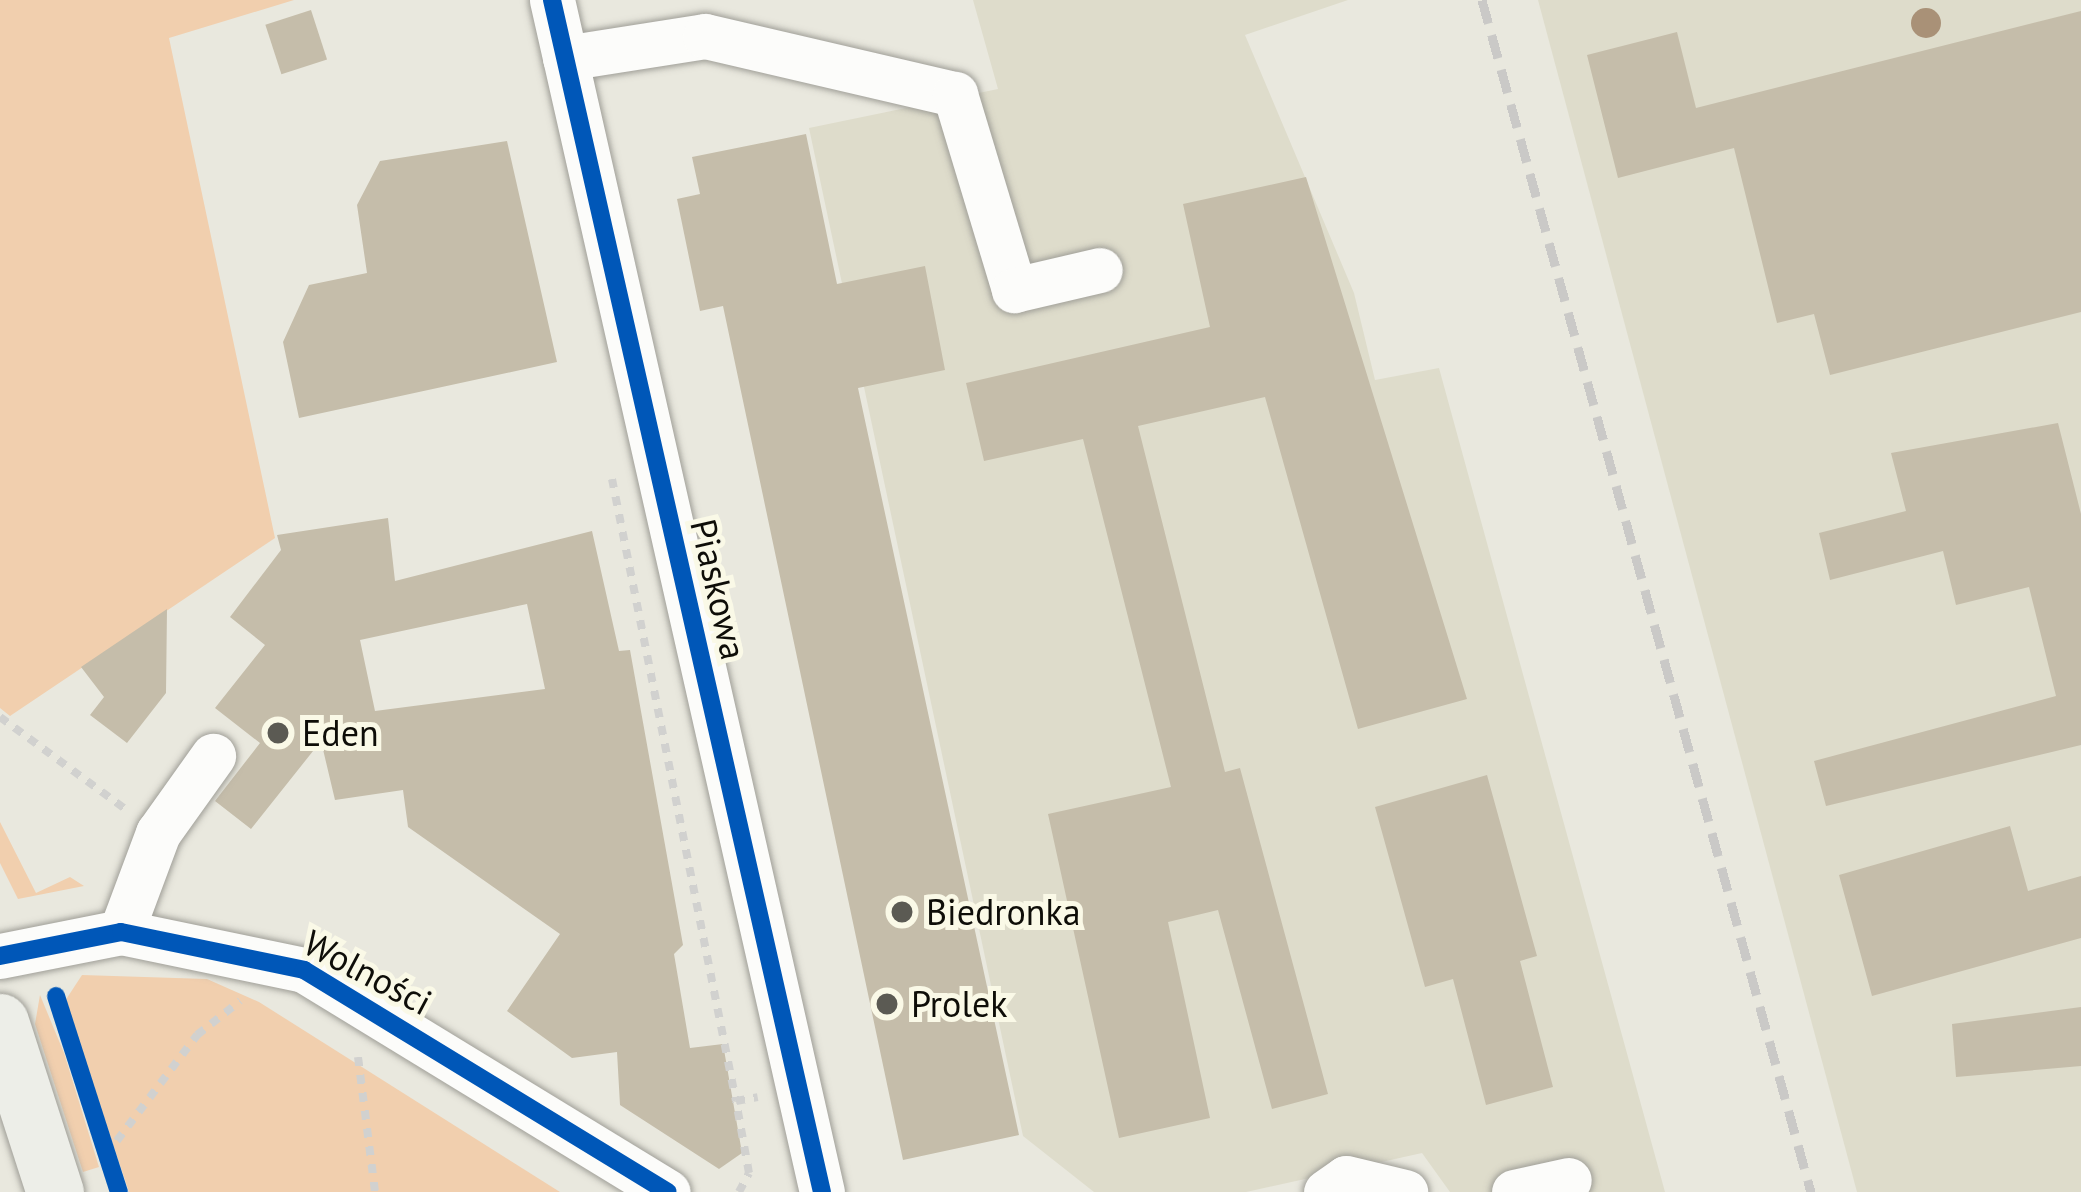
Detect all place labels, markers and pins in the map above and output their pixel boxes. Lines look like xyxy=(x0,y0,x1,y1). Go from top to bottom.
place label: Eden xyxy=(302,711,379,755)
marker: Eden xyxy=(265,720,291,746)
place label: Biedronka xyxy=(926,890,1081,934)
marker: Biedronka xyxy=(889,899,915,925)
place label: Prolek xyxy=(911,982,1007,1026)
marker: Prolek xyxy=(874,991,900,1017)

